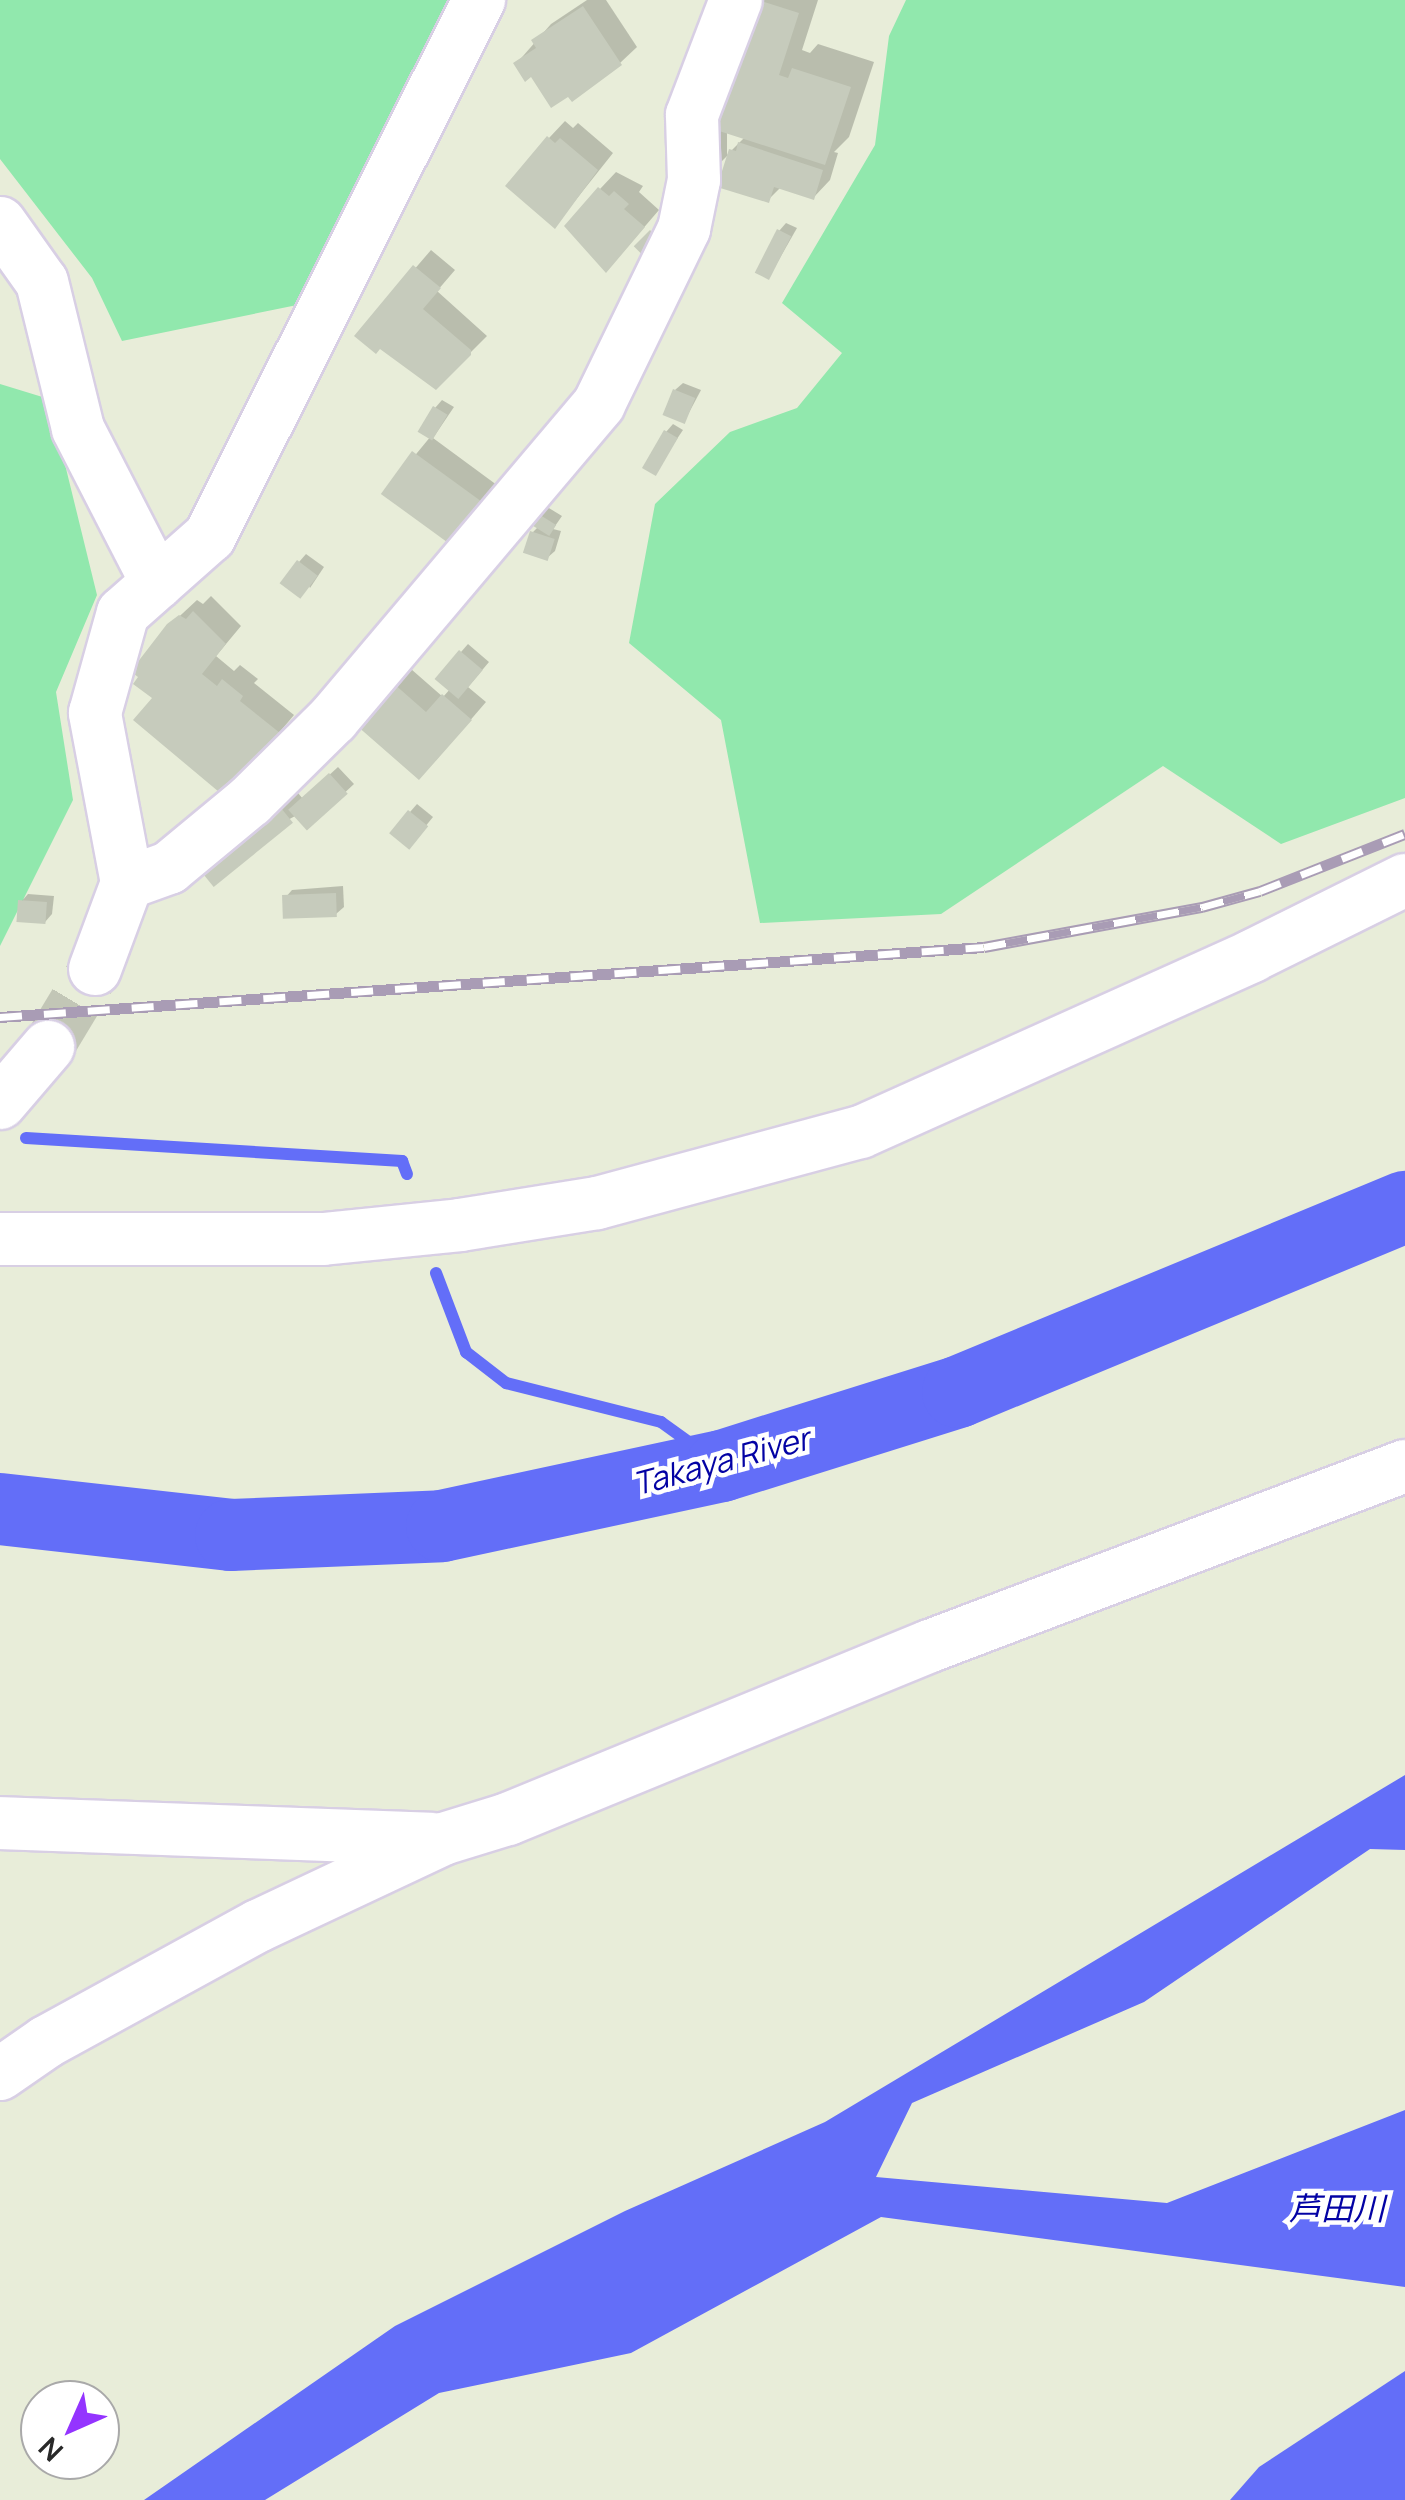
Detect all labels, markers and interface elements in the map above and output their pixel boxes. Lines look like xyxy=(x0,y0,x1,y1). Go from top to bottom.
water label: Takaya River xyxy=(629,1419,813,1503)
water label: 芦田川 xyxy=(1289,2189,1385,2227)
north arrow xyxy=(20,2380,120,2480)
text: N xyxy=(30,2429,71,2470)

